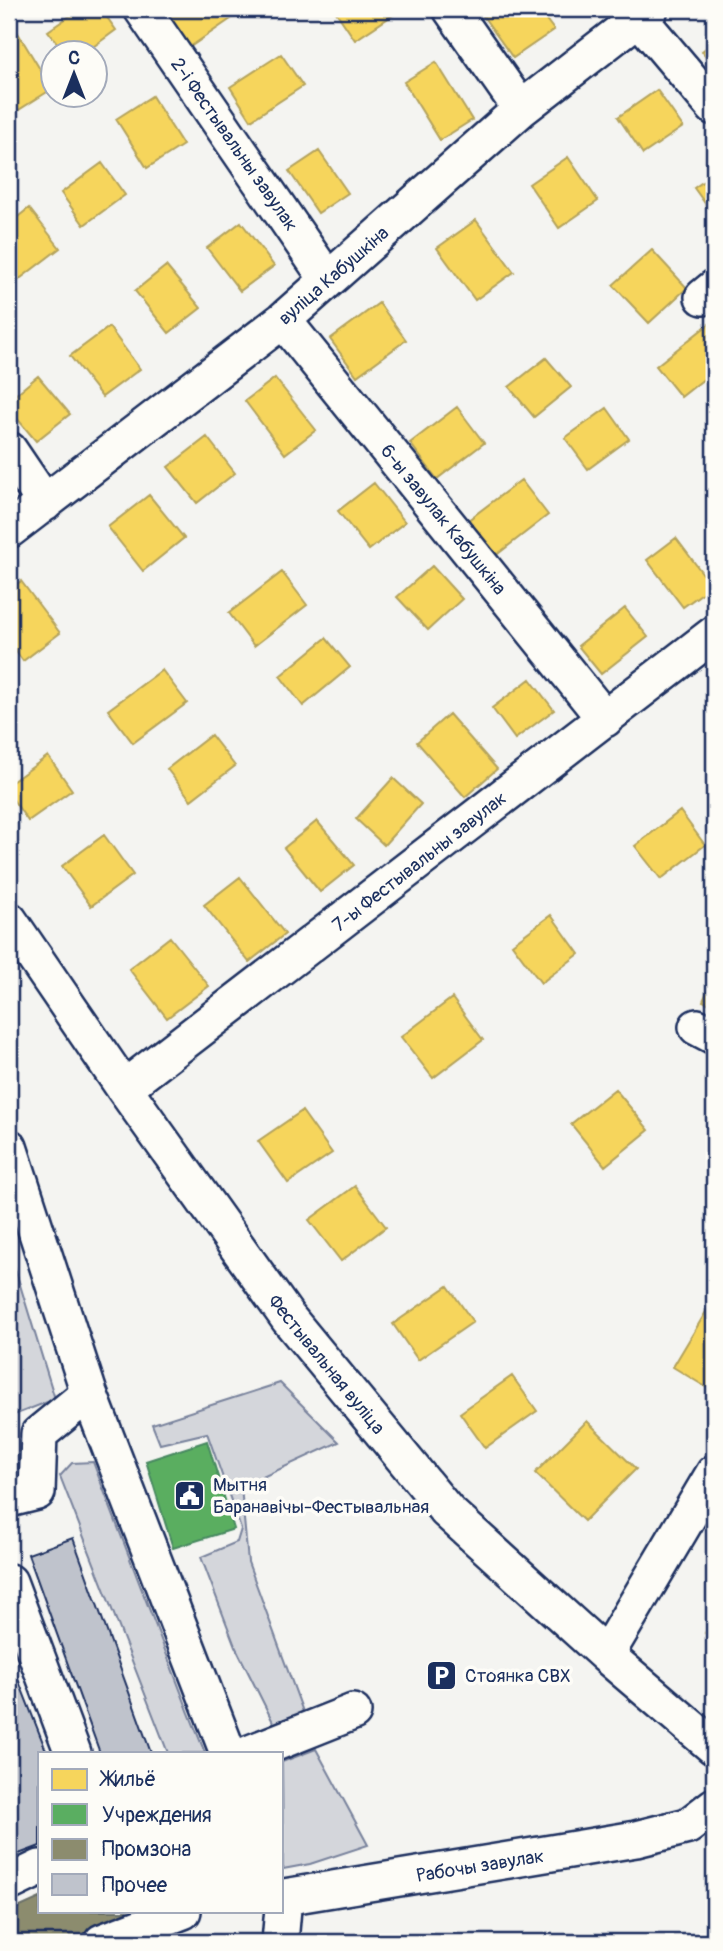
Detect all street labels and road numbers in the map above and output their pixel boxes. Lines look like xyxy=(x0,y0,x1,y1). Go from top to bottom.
street label: 2-і Фестывальны завулак xyxy=(165,53,303,236)
street label: вуліца Кабушкіна xyxy=(273,221,394,330)
street label: 6-ы завулак Кабушкіна xyxy=(375,439,511,600)
street label: 7-ы Фестывальны завулак xyxy=(328,786,512,937)
street label: Фестывальная вуліца xyxy=(262,1290,390,1440)
street label: Рабочы завулак xyxy=(415,1844,546,1888)

